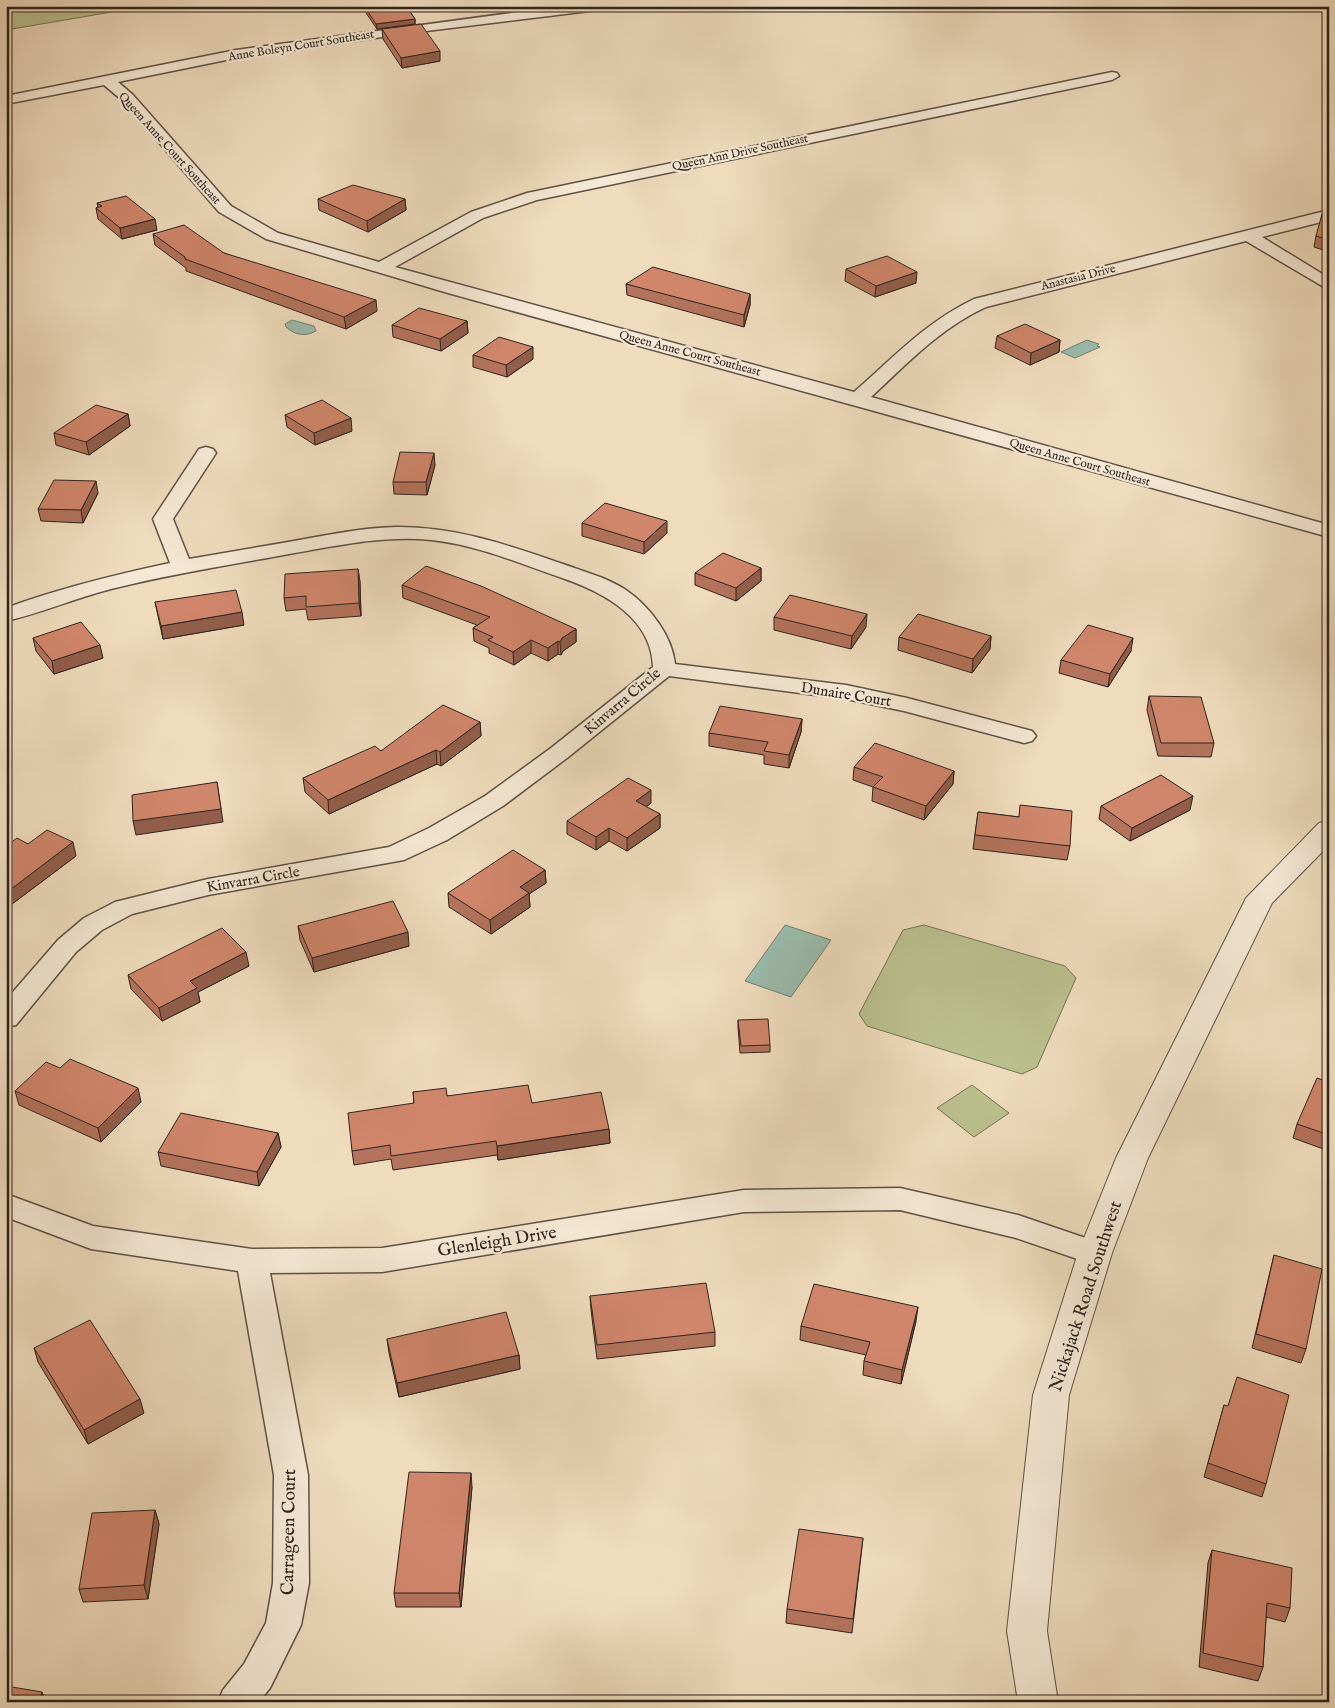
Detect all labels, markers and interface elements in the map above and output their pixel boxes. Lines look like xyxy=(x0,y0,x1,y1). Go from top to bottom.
street label: Anne Boleyn Court Southeast xyxy=(226,27,375,65)
street label: Queen Anne Court Southeast xyxy=(115,89,224,208)
street label: Queen Ann Drive Southeast xyxy=(671,131,809,174)
street label: Anastasia Drive xyxy=(1038,261,1117,294)
street label: Queen Anne Court Southeast xyxy=(618,327,762,380)
street label: Queen Anne Court Southeast xyxy=(1008,435,1152,490)
street label: Kinvarra Circle xyxy=(580,664,665,739)
street label: Dunaire Court xyxy=(799,678,892,711)
street label: Kinvarra Circle xyxy=(205,862,301,897)
street label: Nickajack Road Southwest xyxy=(1045,1198,1128,1395)
street label: Glenleigh Drive xyxy=(436,1222,558,1263)
street label: Carrageen Court xyxy=(277,1469,302,1595)

